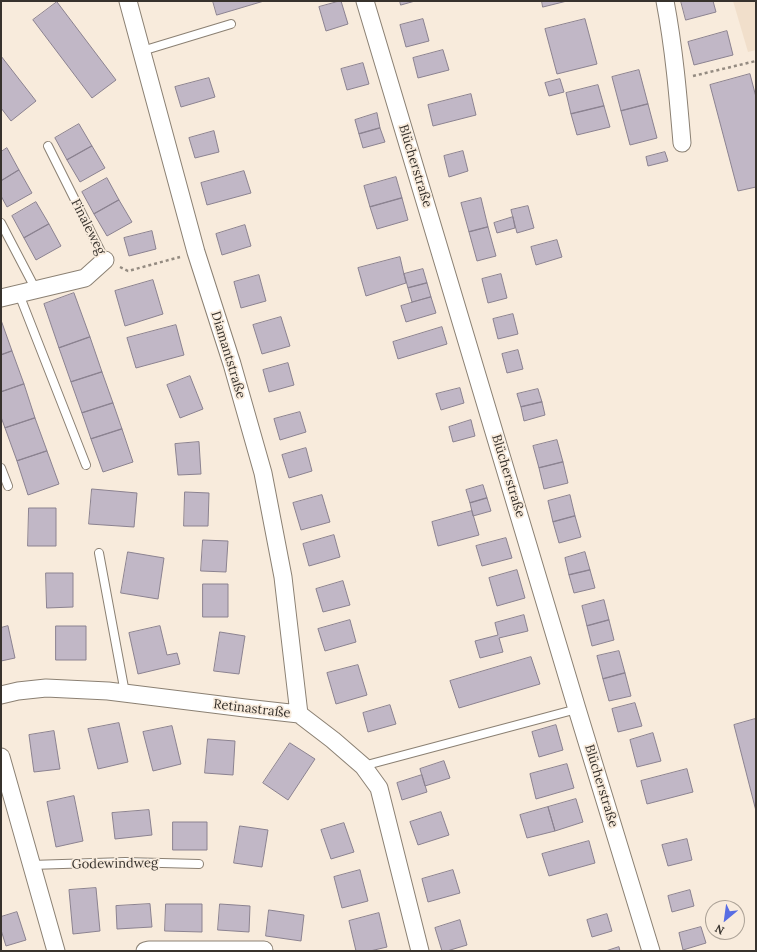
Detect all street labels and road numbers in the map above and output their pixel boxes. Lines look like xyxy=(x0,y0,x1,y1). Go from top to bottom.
street label: Blücherstraße xyxy=(395,123,435,209)
street label: Finaleweg xyxy=(67,197,109,257)
street label: Diamantstraße xyxy=(207,310,249,400)
street label: Blücherstraße xyxy=(488,433,528,519)
street label: Retinastraße xyxy=(213,697,291,721)
street label: Blücherstraße xyxy=(581,743,621,829)
street label: Godewindweg xyxy=(72,855,158,873)

